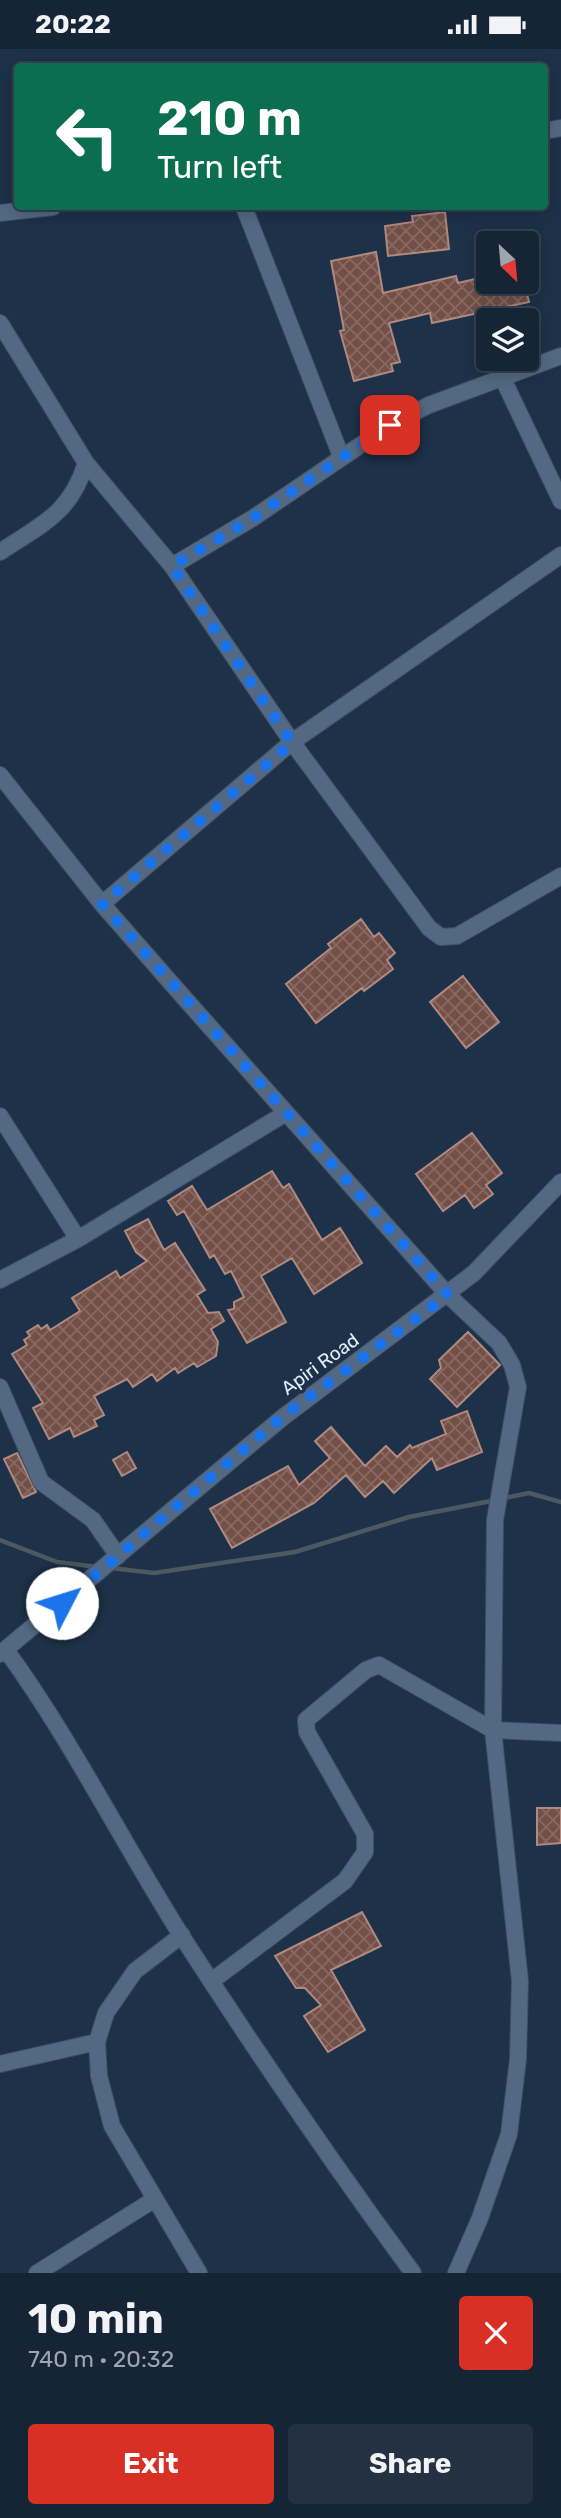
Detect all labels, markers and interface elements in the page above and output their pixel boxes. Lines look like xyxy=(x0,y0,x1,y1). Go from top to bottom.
text: 20:22 xyxy=(35,9,111,40)
text: 210 m xyxy=(157,89,302,147)
icon: left xyxy=(42,91,133,182)
text: Turn left xyxy=(157,148,282,186)
north arrow xyxy=(476,231,539,294)
map controls xyxy=(476,231,539,371)
button: layers xyxy=(476,308,539,371)
pin xyxy=(360,395,420,455)
icon: arrive xyxy=(371,406,409,444)
street label: Apiri Road xyxy=(277,1328,363,1400)
position arrow xyxy=(25,1566,99,1640)
text: 10 min xyxy=(28,2294,164,2344)
button: close xyxy=(459,2296,533,2370)
text: 740 m · 20:32 xyxy=(28,2345,174,2373)
button: Exit xyxy=(28,2424,274,2504)
button: Share xyxy=(288,2424,533,2504)

